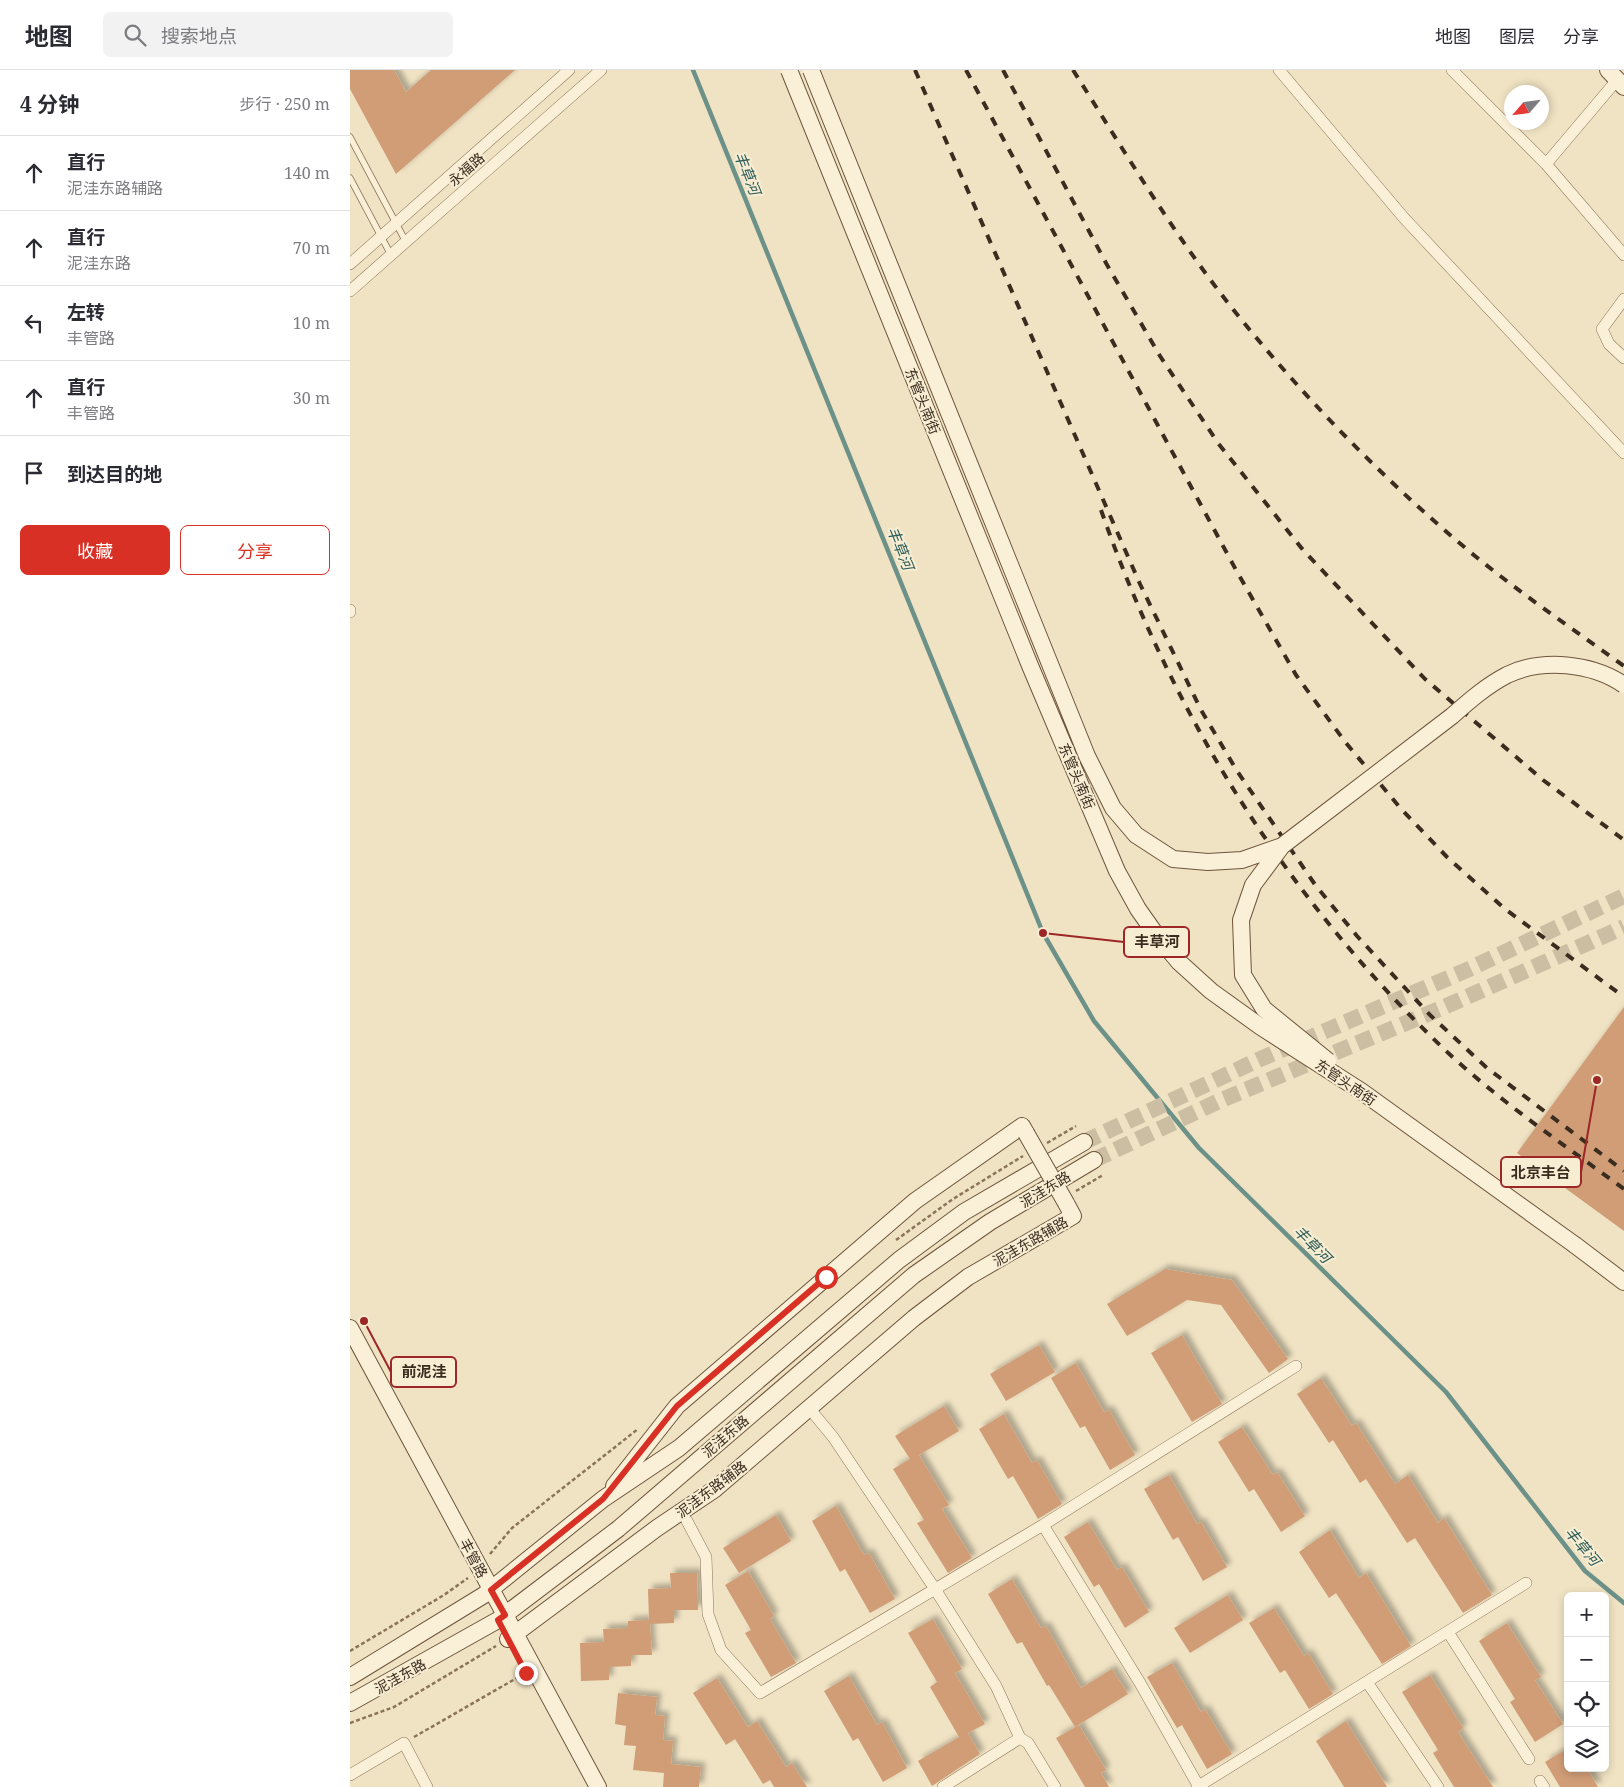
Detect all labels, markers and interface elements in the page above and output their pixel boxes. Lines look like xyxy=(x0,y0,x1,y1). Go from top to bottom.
search box xyxy=(103,12,453,57)
text: 地图 xyxy=(25,19,73,52)
icon: search xyxy=(121,21,149,49)
text: 搜索地点 xyxy=(161,23,237,49)
text: 地图 xyxy=(1435,24,1471,48)
text: 图层 xyxy=(1499,24,1535,48)
text: 分享 xyxy=(1563,24,1599,48)
north arrow xyxy=(1504,85,1549,130)
text: 4 分钟 xyxy=(20,90,79,118)
text: 步行 · 250 m xyxy=(240,93,330,115)
street label: 永福路 xyxy=(444,148,488,190)
water label: 丰草河 xyxy=(730,148,767,200)
text: 直行 xyxy=(67,149,105,175)
icon: ahead xyxy=(20,159,48,187)
text: 140 m xyxy=(284,162,330,184)
text: 泥洼东路辅路 xyxy=(67,177,163,199)
text: 直行 xyxy=(67,224,105,250)
icon: ahead xyxy=(20,234,48,262)
text: 70 m xyxy=(293,237,330,259)
text: 泥洼东路 xyxy=(67,252,131,274)
text: 左转 xyxy=(67,299,105,325)
icon: left xyxy=(20,309,48,337)
text: 10 m xyxy=(293,312,330,334)
text: 丰管路 xyxy=(67,327,115,349)
street label: 东管头南街 xyxy=(901,365,945,437)
text: 直行 xyxy=(67,374,105,400)
icon: ahead xyxy=(20,384,48,412)
text: 30 m xyxy=(293,387,330,409)
text: 丰管路 xyxy=(67,402,115,424)
icon: arrive xyxy=(20,459,48,487)
text: 到达目的地 xyxy=(67,461,162,487)
water label: 丰草河 xyxy=(883,523,920,575)
button: 收藏 xyxy=(20,525,170,575)
button: 分享 xyxy=(180,525,330,575)
street label: 东管头南街 xyxy=(1055,740,1099,812)
callout: 丰草河 xyxy=(1124,927,1189,957)
text: 丰草河 xyxy=(1134,931,1180,951)
street label: 东管头南街 xyxy=(1312,1055,1380,1109)
callout: 北京丰台 xyxy=(1501,1157,1581,1187)
text: 北京丰台 xyxy=(1511,1162,1571,1182)
street label: 泥洼东路 xyxy=(1016,1166,1074,1212)
street label: 泥洼东路辅路 xyxy=(989,1212,1071,1270)
water label: 丰草河 xyxy=(1290,1221,1338,1269)
route start xyxy=(815,1266,838,1289)
callout: 前泥洼 xyxy=(391,1357,456,1387)
text: 前泥洼 xyxy=(401,1361,447,1381)
street label: 泥洼东路 xyxy=(698,1410,752,1462)
street label: 泥洼东路辅路 xyxy=(672,1456,750,1522)
water label: 丰草河 xyxy=(1561,1522,1607,1572)
street label: 丰管路 xyxy=(456,1535,492,1581)
map controls xyxy=(1564,1592,1609,1772)
button: + xyxy=(1564,1592,1609,1637)
button: − xyxy=(1564,1637,1609,1682)
street label: 泥洼东路 xyxy=(371,1654,429,1698)
route end xyxy=(515,1662,538,1685)
button: locate xyxy=(1564,1682,1609,1727)
button: layers xyxy=(1564,1727,1609,1772)

